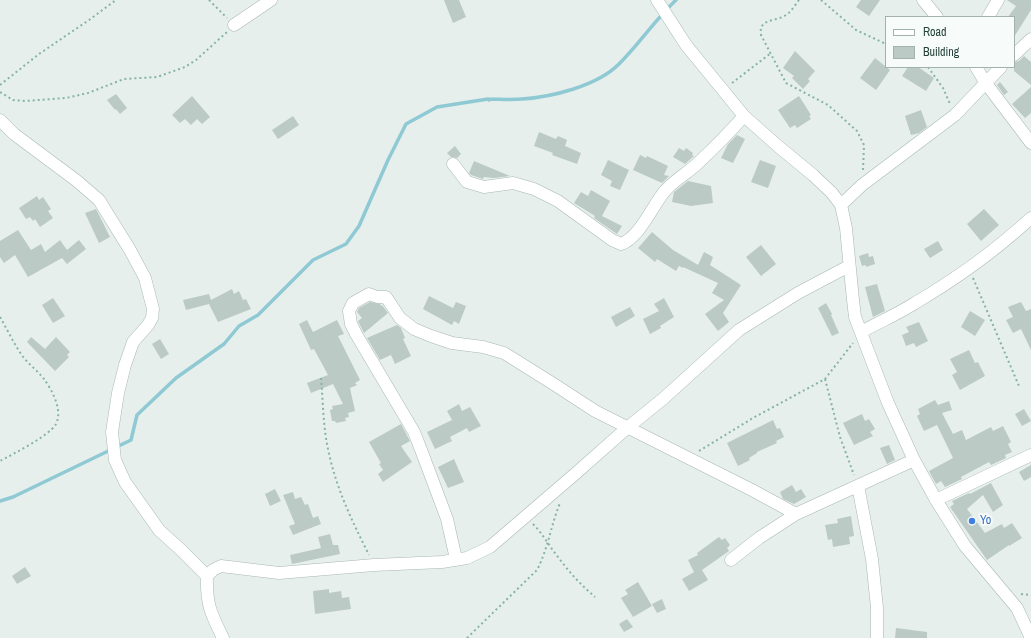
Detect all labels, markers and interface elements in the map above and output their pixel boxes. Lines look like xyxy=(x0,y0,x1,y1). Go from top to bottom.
legend xyxy=(885,16,1015,68)
text: Road xyxy=(923,24,947,40)
text: Building xyxy=(923,44,959,60)
place label: Yo xyxy=(980,514,991,528)
marker: Yo xyxy=(967,516,977,526)

